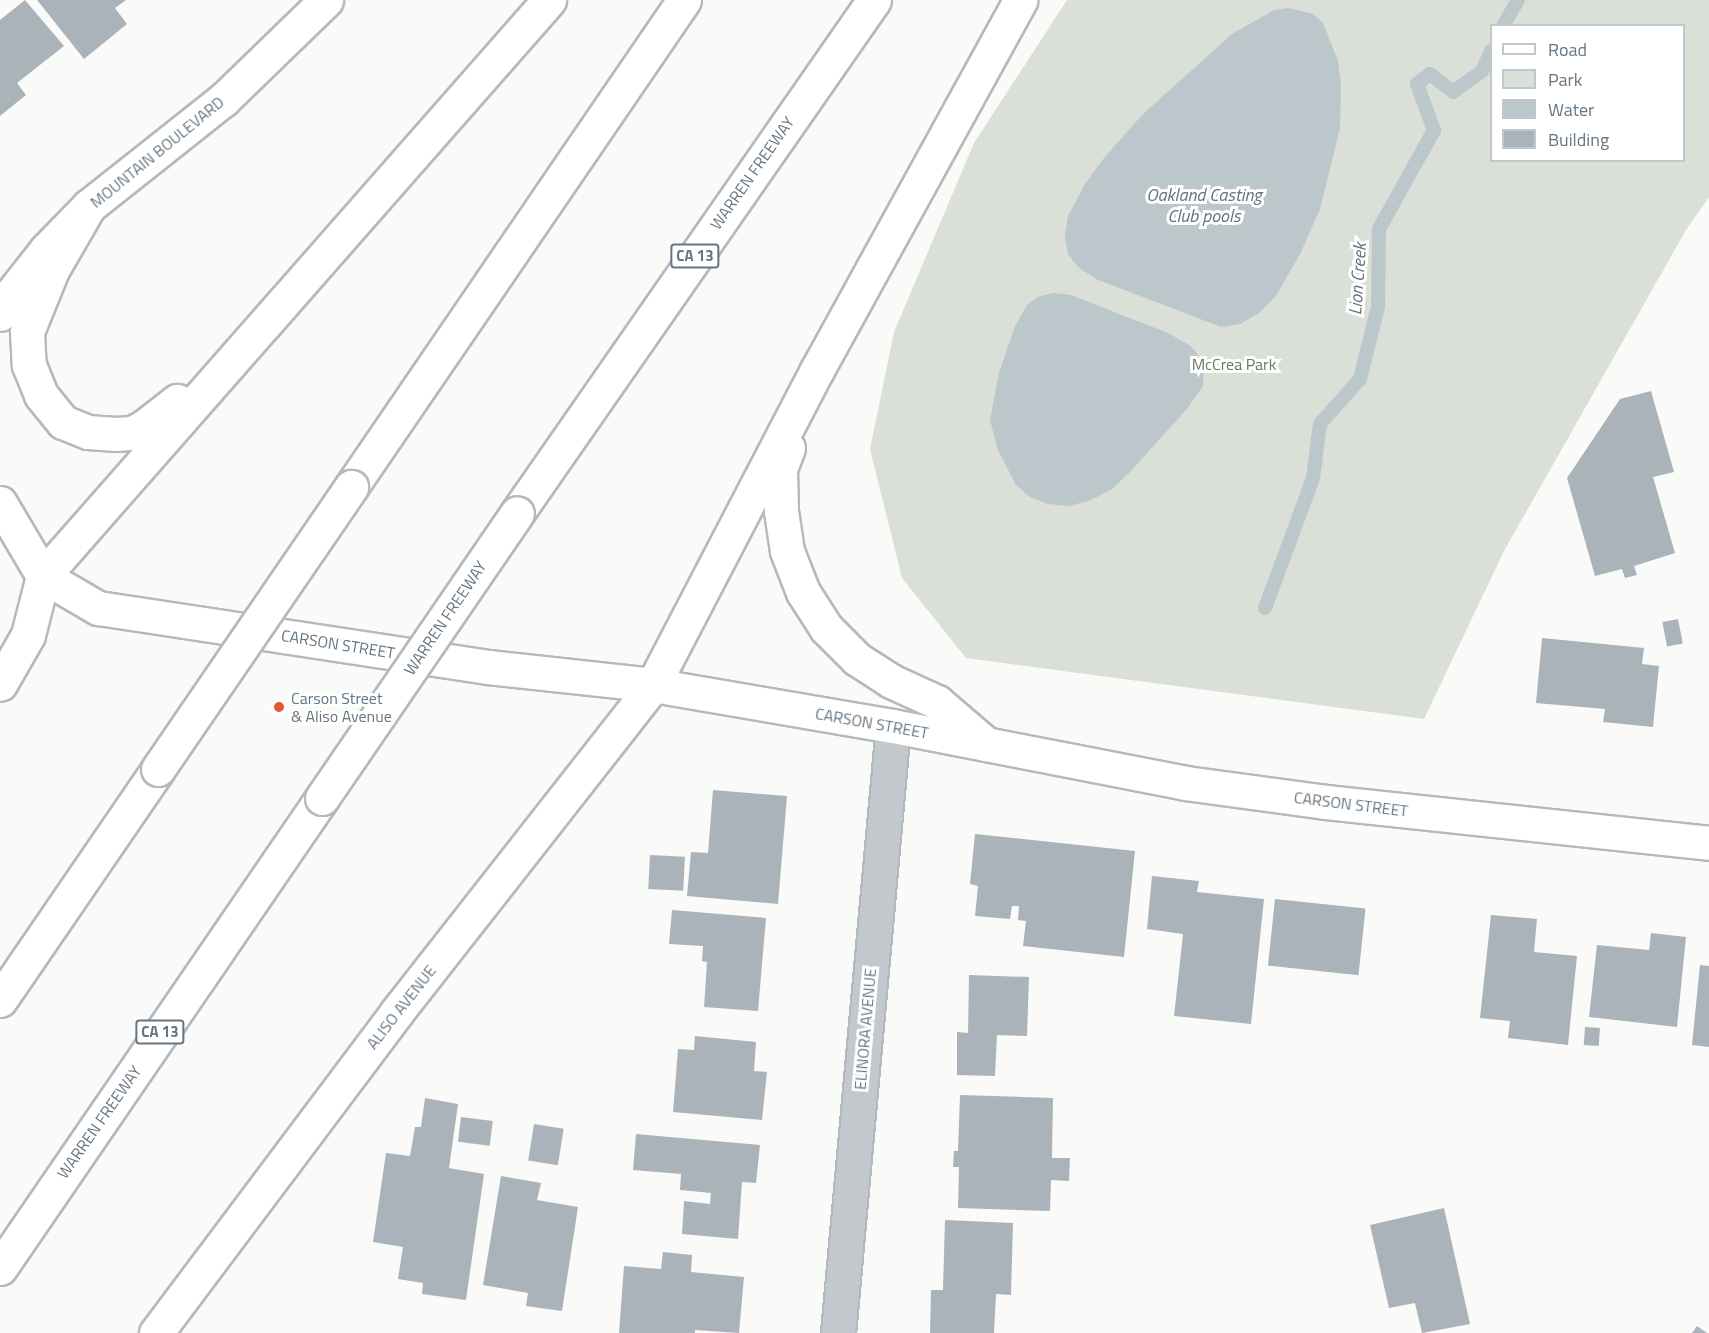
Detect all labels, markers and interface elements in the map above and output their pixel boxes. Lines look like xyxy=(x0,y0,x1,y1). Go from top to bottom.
legend xyxy=(1490,24,1685,162)
text: Road xyxy=(1548,36,1587,63)
text: Park xyxy=(1548,66,1582,93)
street label: MOUNTAIN BOULEVARD xyxy=(86,92,228,212)
text: Water xyxy=(1548,96,1594,123)
street label: WARREN FREEWAY xyxy=(706,113,798,233)
text: Building xyxy=(1548,126,1609,153)
water label: Oakland Casting Club pools xyxy=(1146,185,1262,228)
water label: Lion Creek xyxy=(1345,242,1371,316)
road number: CA 13 xyxy=(670,244,720,268)
park label: McCrea Park xyxy=(1192,354,1276,374)
street label: WARREN FREEWAY xyxy=(400,557,490,679)
street label: CARSON STREET xyxy=(280,626,396,662)
place label: Carson Street & Aliso Avenue xyxy=(291,688,392,726)
marker: Carson Street & Aliso Avenue xyxy=(272,700,286,714)
street label: CARSON STREET xyxy=(814,704,930,742)
street label: CARSON STREET xyxy=(1293,787,1409,821)
street label: ALISO AVENUE xyxy=(362,961,440,1053)
street label: ELINORA AVENUE xyxy=(850,967,880,1091)
road number: CA 13 xyxy=(134,1020,186,1044)
street label: WARREN FREEWAY xyxy=(53,1062,145,1182)

